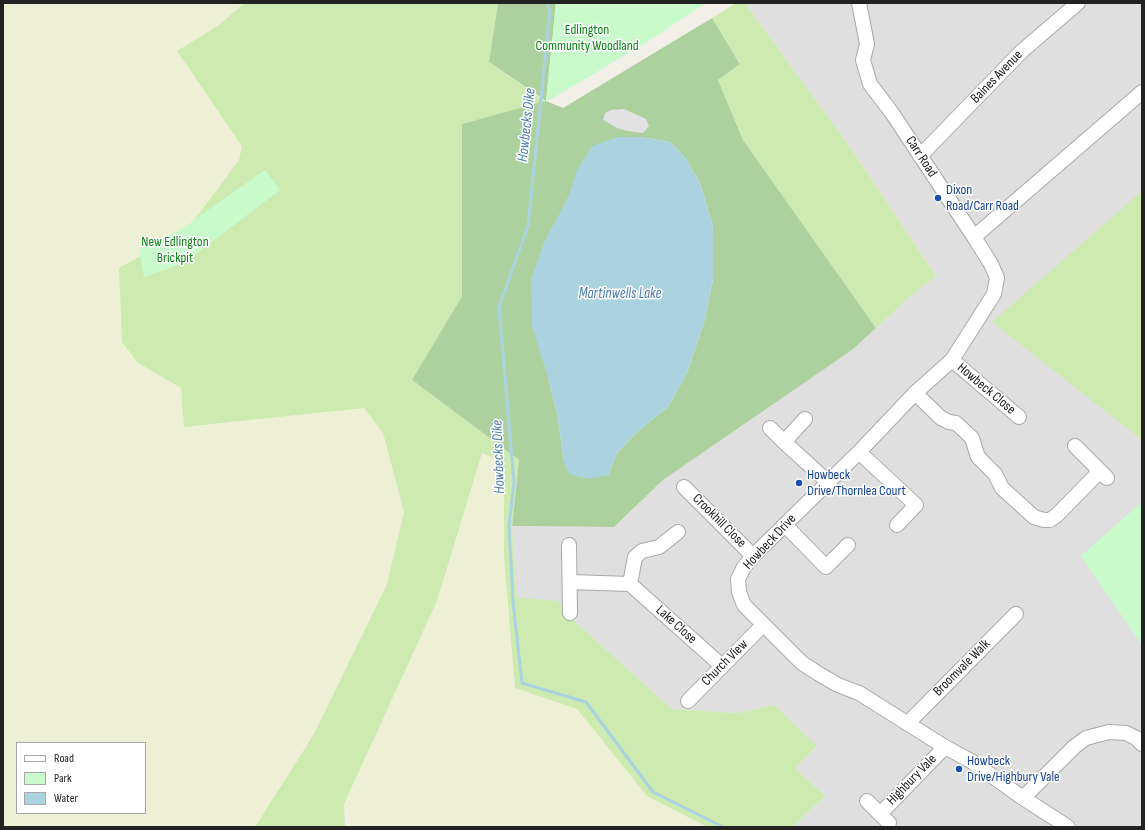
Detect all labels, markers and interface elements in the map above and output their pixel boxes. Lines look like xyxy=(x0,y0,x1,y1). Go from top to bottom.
park label: Edlington Community Woodland xyxy=(536,22,638,54)
street label: Baines Avenue xyxy=(968,47,1026,107)
water label: Howbecks Dike xyxy=(514,87,540,163)
street label: Carr Road xyxy=(902,133,940,181)
place label: Dixon Road/Carr Road xyxy=(946,182,1019,214)
marker: Dixon Road/Carr Road xyxy=(933,193,943,203)
park label: New Edlington Brickpit xyxy=(141,234,209,266)
water label: Martinwells Lake xyxy=(579,285,661,303)
street label: Howbeck Close xyxy=(953,360,1019,418)
water label: Howbecks Dike xyxy=(489,420,509,494)
place label: Howbeck Drive/Thornlea Court xyxy=(807,467,906,500)
marker: Howbeck Drive/Thornlea Court xyxy=(794,478,804,488)
street label: Crookhill Close xyxy=(689,491,749,551)
street label: Howbeck Drive xyxy=(740,511,800,573)
street label: Lake Close xyxy=(652,602,700,648)
street label: Church View xyxy=(698,636,752,690)
street label: Broomvale Walk xyxy=(930,636,994,700)
legend xyxy=(16,742,146,814)
text: Road xyxy=(54,751,74,766)
street label: Highbury Vale xyxy=(884,751,940,809)
place label: Howbeck Drive/Highbury Vale xyxy=(967,753,1060,786)
marker: Howbeck Drive/Highbury Vale xyxy=(954,764,964,774)
text: Park xyxy=(54,771,72,786)
text: Water xyxy=(54,791,78,806)

